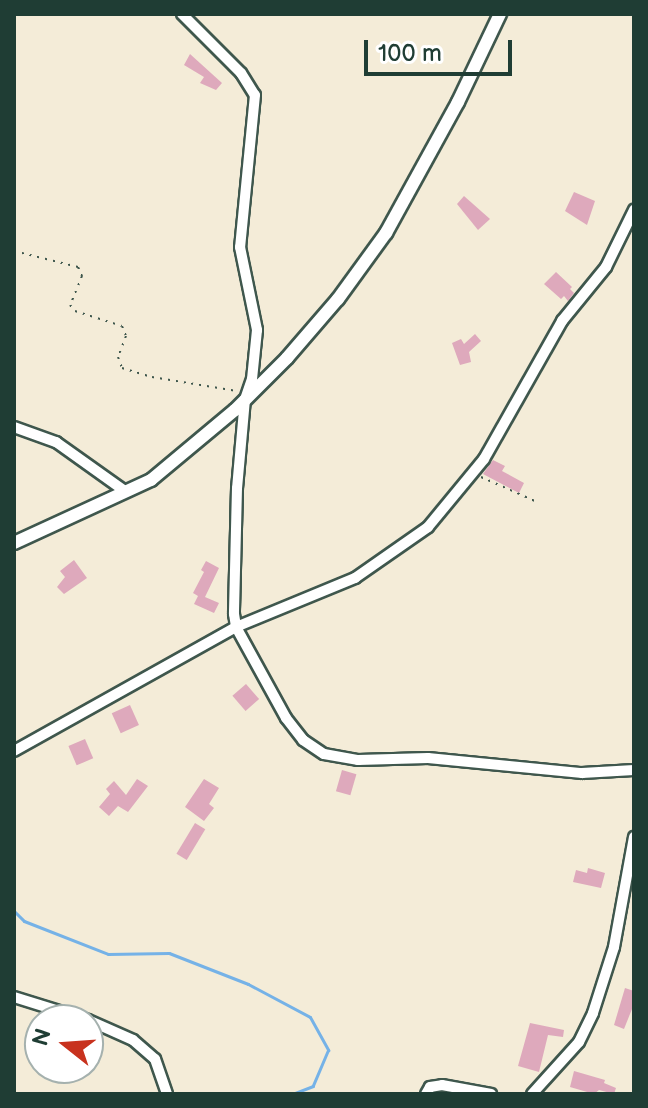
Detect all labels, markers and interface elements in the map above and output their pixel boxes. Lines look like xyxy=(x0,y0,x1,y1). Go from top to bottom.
scale bar xyxy=(368,24,516,74)
text: 100 m xyxy=(378,39,442,68)
north arrow xyxy=(24,1004,104,1084)
text: N xyxy=(27,1026,58,1049)

